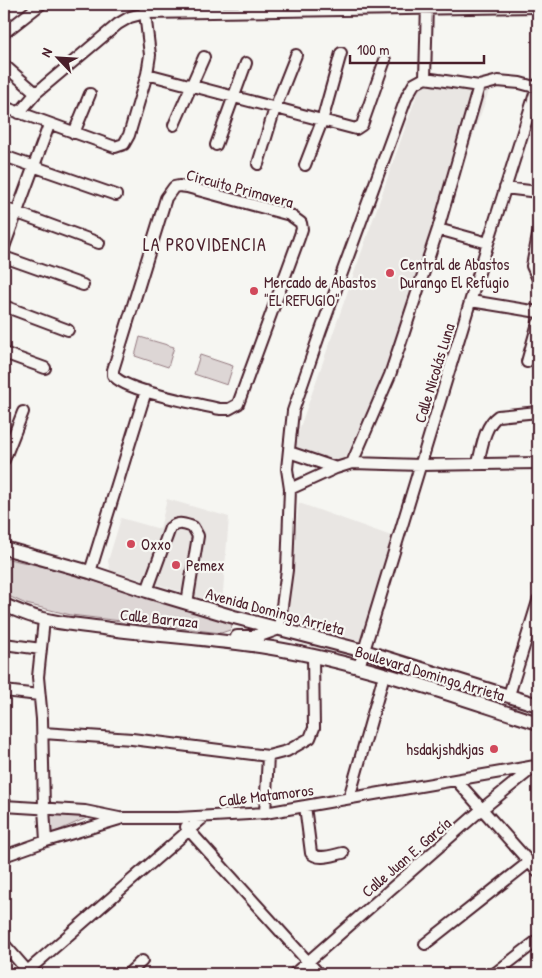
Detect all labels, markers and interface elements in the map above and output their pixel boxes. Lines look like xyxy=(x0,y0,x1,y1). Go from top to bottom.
north arrow xyxy=(32,32,82,82)
scale bar xyxy=(350,32,483,64)
text: 100 m xyxy=(357,39,390,60)
text: N xyxy=(36,44,56,60)
street label: Circuito Primavera xyxy=(184,163,296,213)
district label: LA PROVIDENCIA xyxy=(143,232,267,257)
place label: Central de Abastos Durango El Refugio xyxy=(400,253,509,293)
marker: Central de Abastos Durango El Refugio xyxy=(384,267,396,279)
place label: Mercado de Abastos "EL REFUGIO" xyxy=(264,271,376,311)
marker: Mercado de Abastos "EL REFUGIO" xyxy=(248,285,260,297)
street label: Calle Nicolás Luna xyxy=(408,321,460,425)
place label: Oxxo xyxy=(141,533,171,555)
marker: Oxxo xyxy=(125,538,137,550)
place label: Pemex xyxy=(186,554,224,576)
marker: Pemex xyxy=(170,559,182,571)
street label: Avenida Domingo Arrieta xyxy=(203,582,347,640)
street label: Calle Barraza xyxy=(119,603,199,633)
street label: Boulevard Domingo Arrieta xyxy=(353,640,507,706)
place label: hsdakjshdkjas xyxy=(406,738,484,760)
marker: hsdakjshdkjas xyxy=(488,743,500,755)
street label: Calle Matamoros xyxy=(217,778,315,812)
street label: Calle Juan E. García xyxy=(357,812,455,902)

